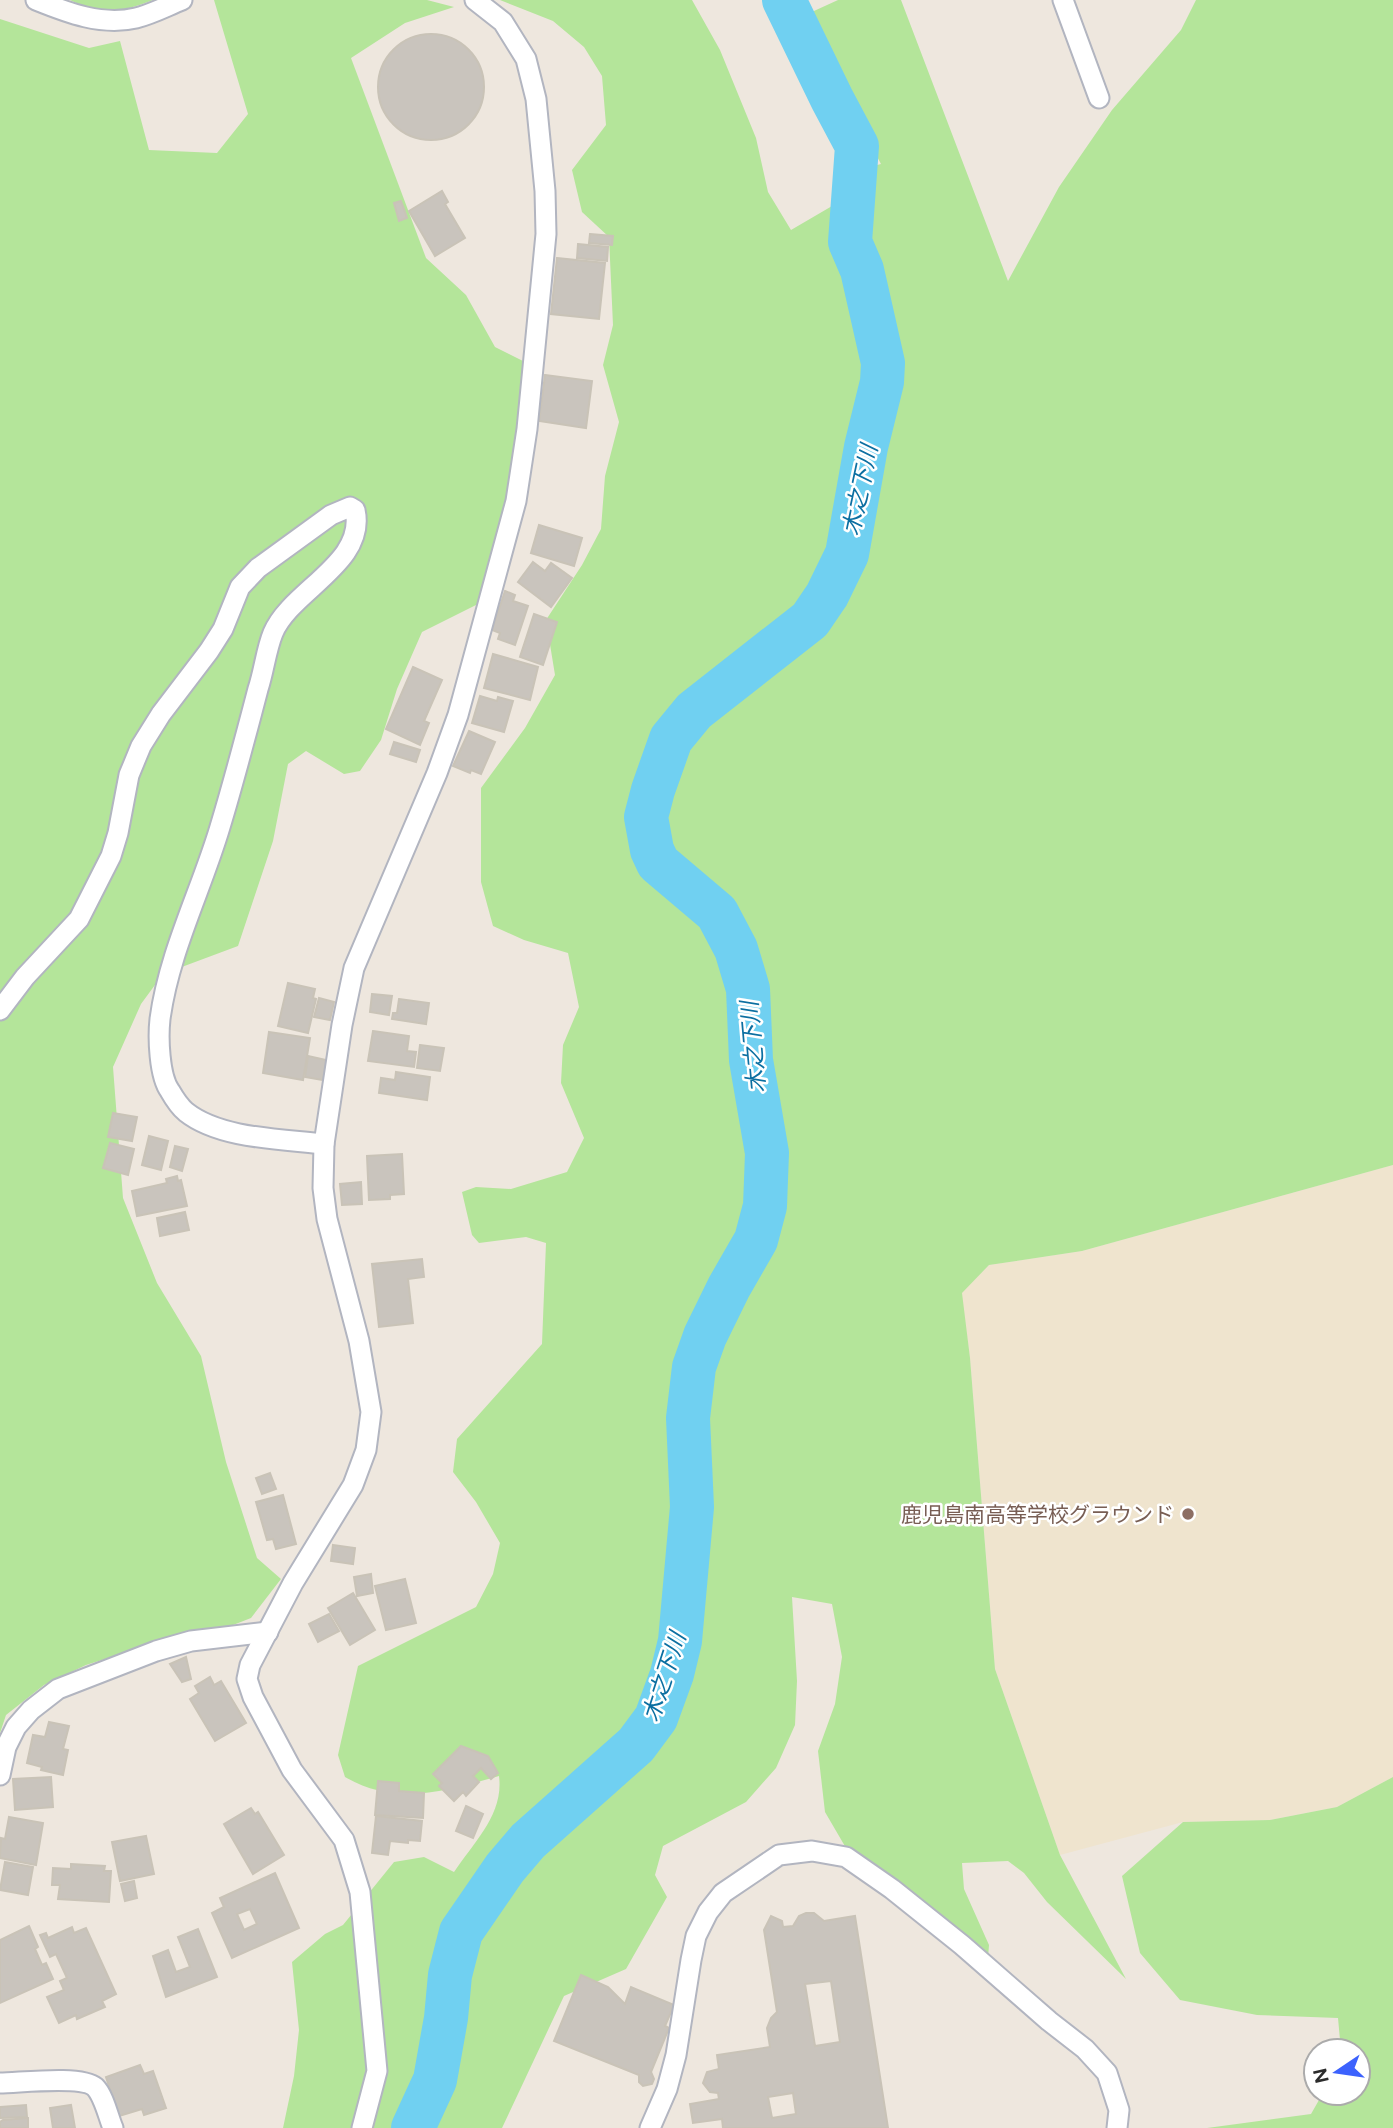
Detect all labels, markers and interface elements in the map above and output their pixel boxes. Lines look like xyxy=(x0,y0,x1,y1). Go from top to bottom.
water label: 木之下川 xyxy=(837,439,884,538)
water label: 木之下川 xyxy=(735,997,771,1094)
place label: 鹿児島南高等学校グラウンド xyxy=(901,1502,1174,1527)
marker: 鹿児島南高等学校グラウンド xyxy=(1180,1506,1196,1522)
water label: 木之下川 xyxy=(636,1626,692,1725)
north arrow xyxy=(1302,2037,1372,2107)
text: N xyxy=(1308,2066,1334,2085)

